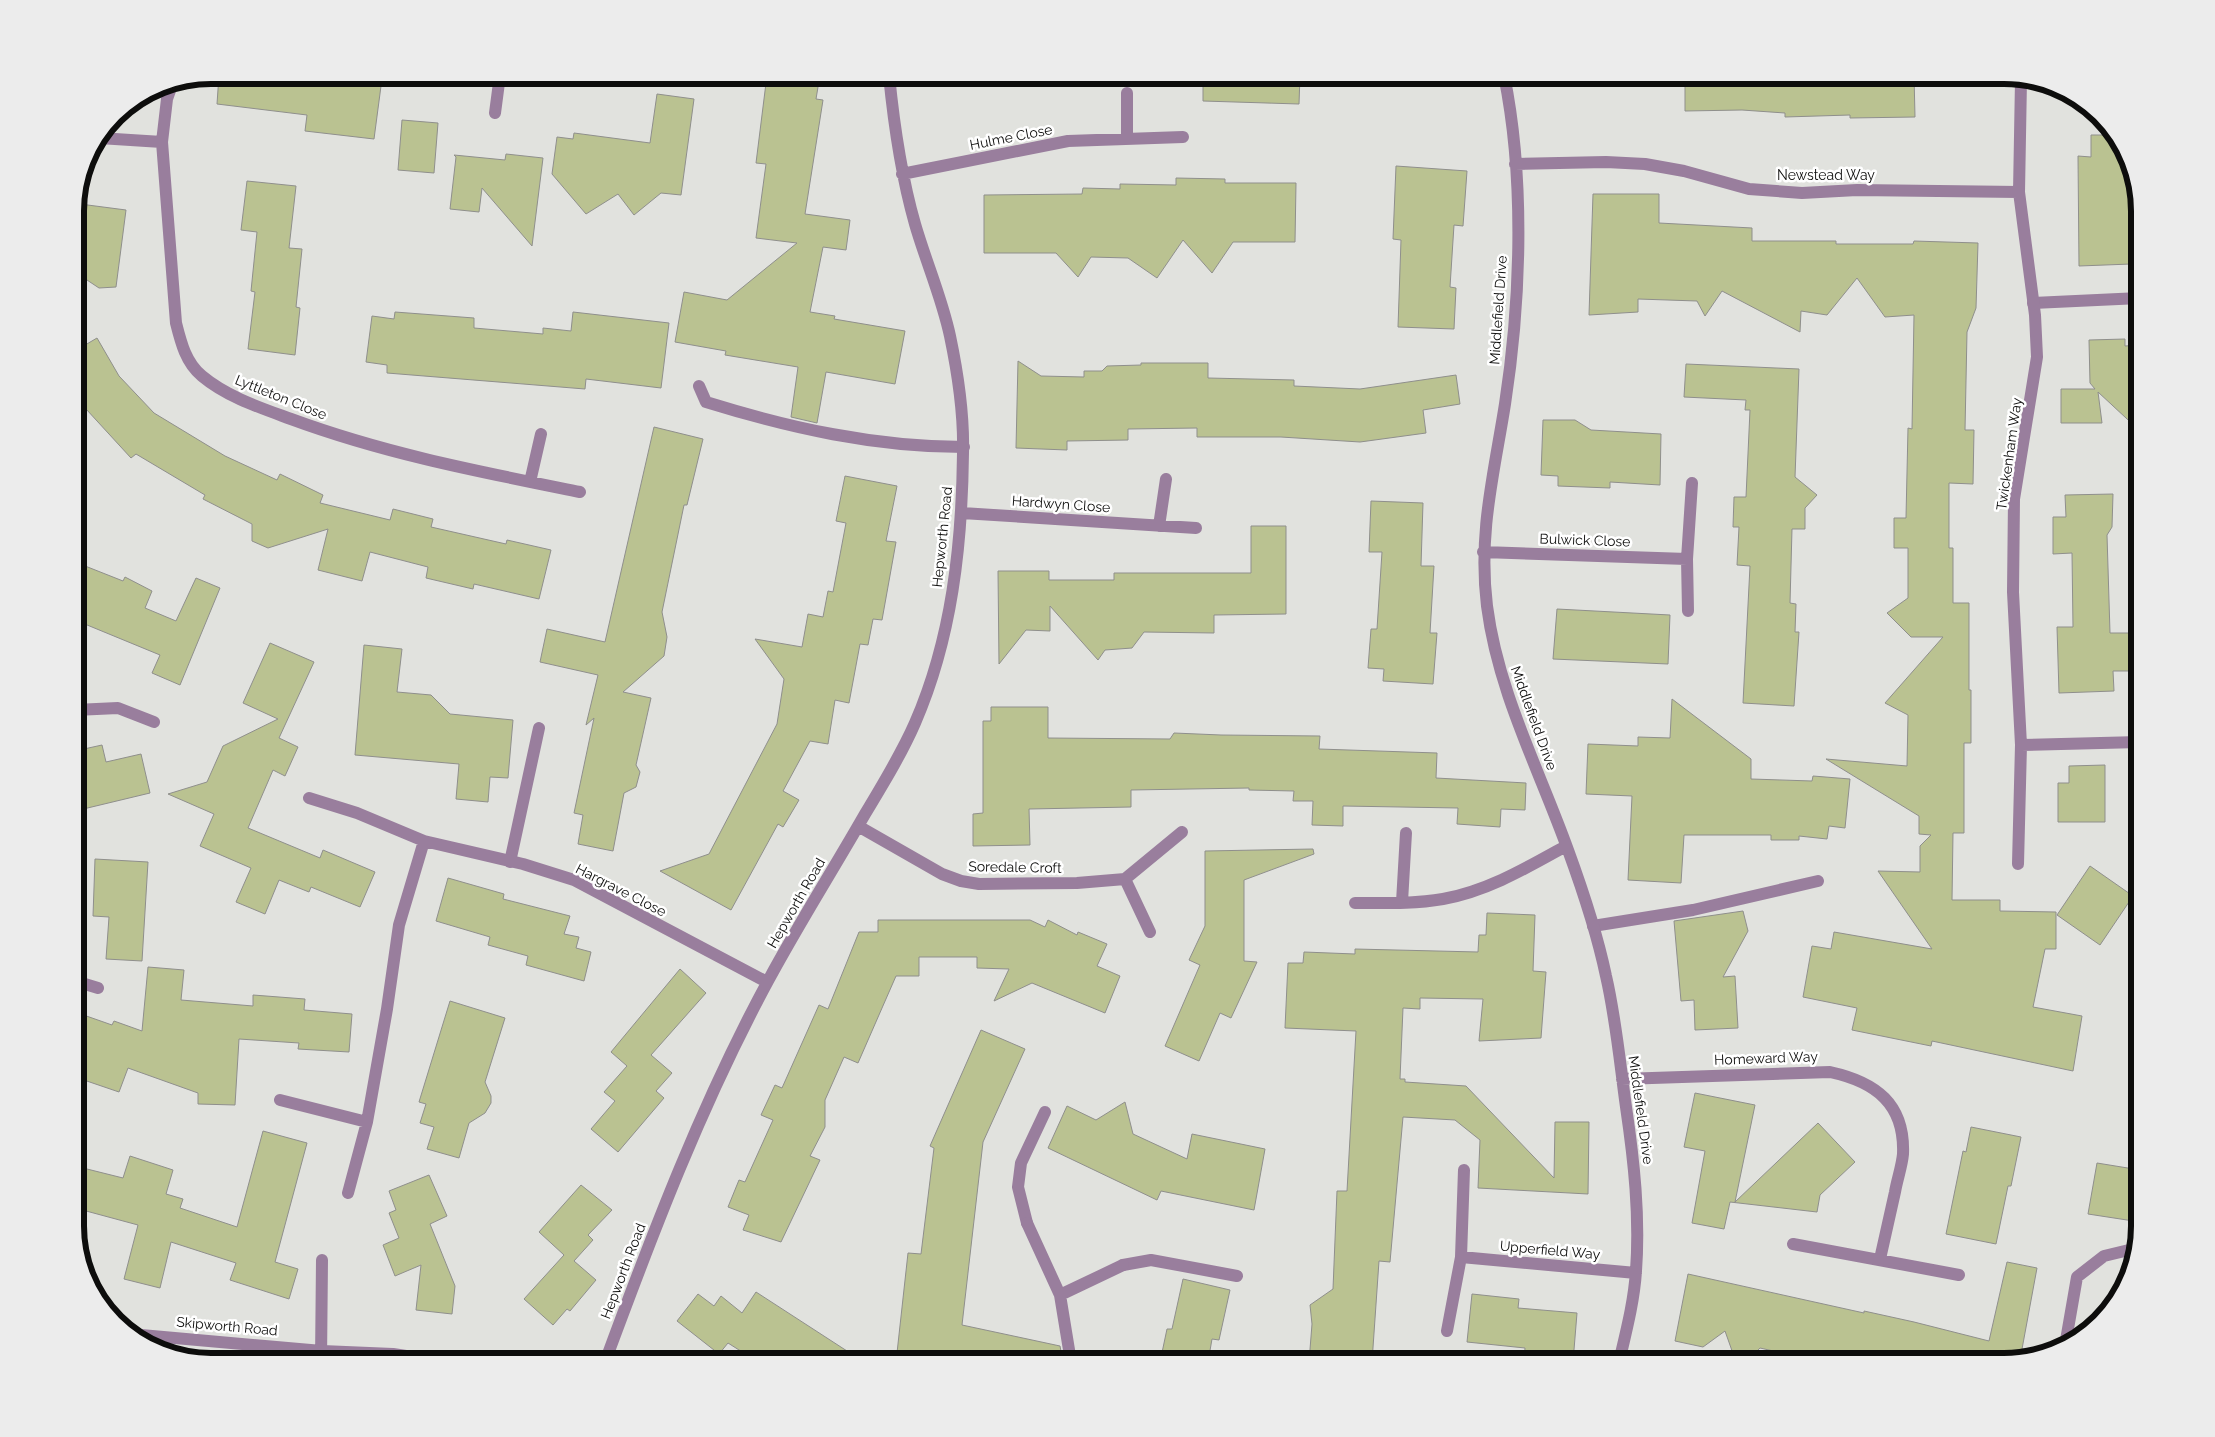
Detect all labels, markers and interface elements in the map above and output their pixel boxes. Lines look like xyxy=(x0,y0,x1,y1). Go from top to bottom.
street label: Hulme Close xyxy=(968,121,1054,153)
street label: Newstead Way xyxy=(1777,167,1875,183)
street label: Middlefield Drive xyxy=(1486,255,1510,365)
street label: Lyttleton Close xyxy=(233,371,329,423)
street label: Twickenham Way xyxy=(1993,396,2025,511)
street label: Hepworth Road xyxy=(929,486,955,588)
street label: Hardwyn Close xyxy=(1011,493,1111,515)
street label: Bulwick Close xyxy=(1539,530,1631,550)
street label: Middlefield Drive xyxy=(1508,664,1560,772)
street label: Hepworth Road xyxy=(764,855,828,951)
street label: Soredale Croft xyxy=(968,858,1062,876)
street label: Hargrave Close xyxy=(573,860,669,920)
street label: Homeward Way xyxy=(1714,1048,1818,1068)
street label: Middlefield Drive xyxy=(1625,1055,1657,1165)
street label: Hepworth Road xyxy=(597,1221,649,1321)
street label: Upperfield Way xyxy=(1499,1238,1601,1262)
street label: Skipworth Road xyxy=(176,1314,278,1338)

